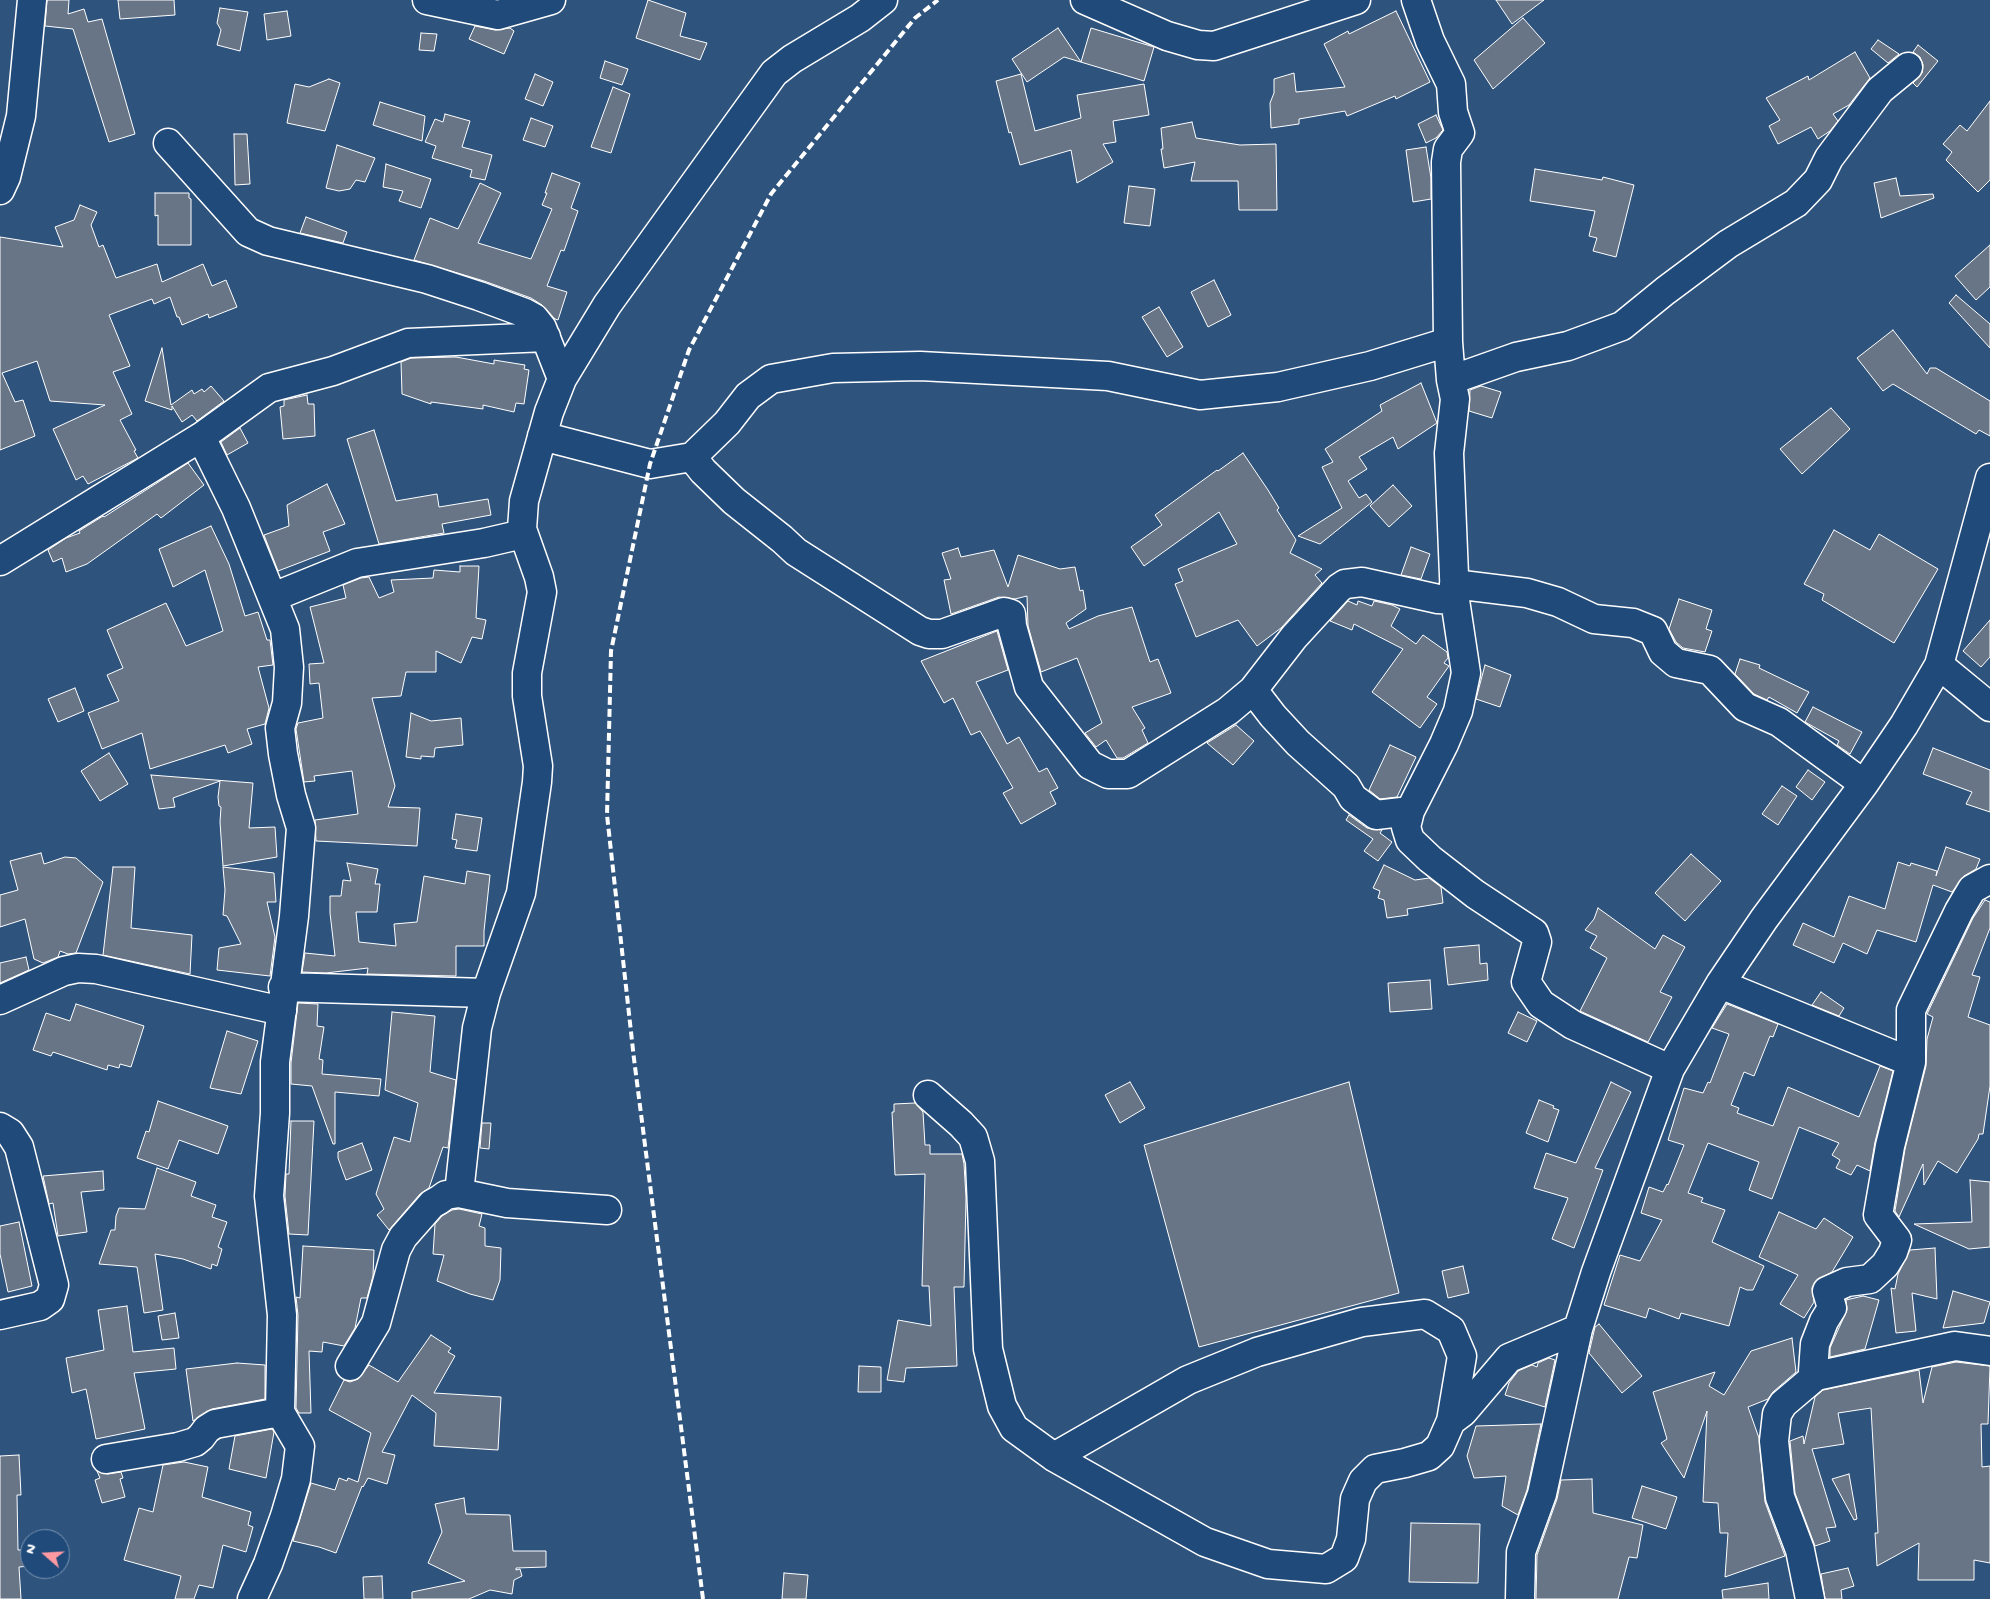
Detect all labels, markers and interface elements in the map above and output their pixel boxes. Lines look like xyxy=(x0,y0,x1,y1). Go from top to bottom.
north arrow xyxy=(20,1529,70,1579)
text: N xyxy=(22,1542,41,1556)

